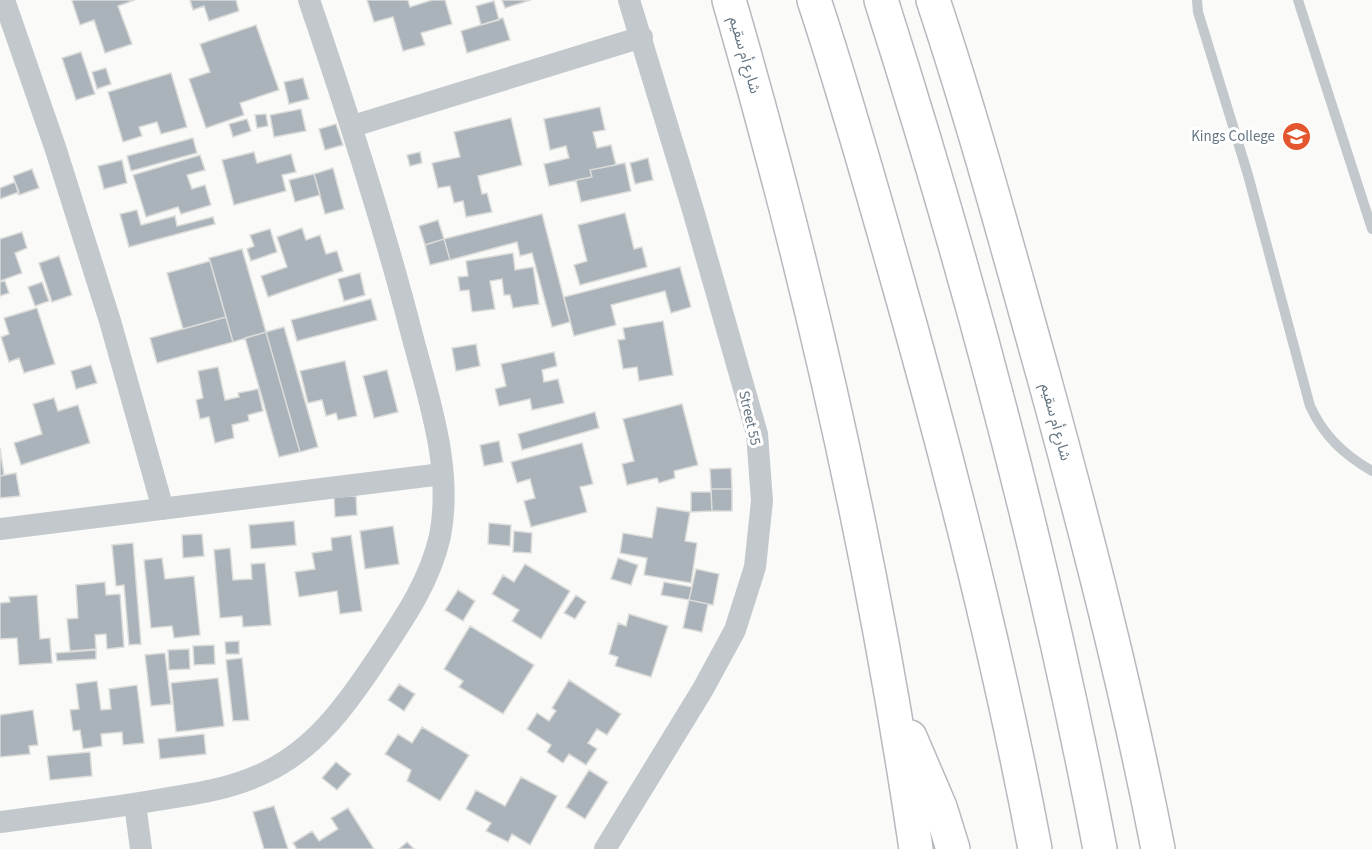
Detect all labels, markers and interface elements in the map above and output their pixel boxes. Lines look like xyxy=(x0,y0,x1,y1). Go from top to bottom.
street label: شارع أم سقيم xyxy=(723,14,766,97)
school or university icon: Kings College xyxy=(1280,120,1312,152)
place label: Kings College xyxy=(1191,126,1275,147)
street label: شارع أم سقيم xyxy=(1034,381,1076,464)
street label: Street 55 xyxy=(733,389,766,448)

